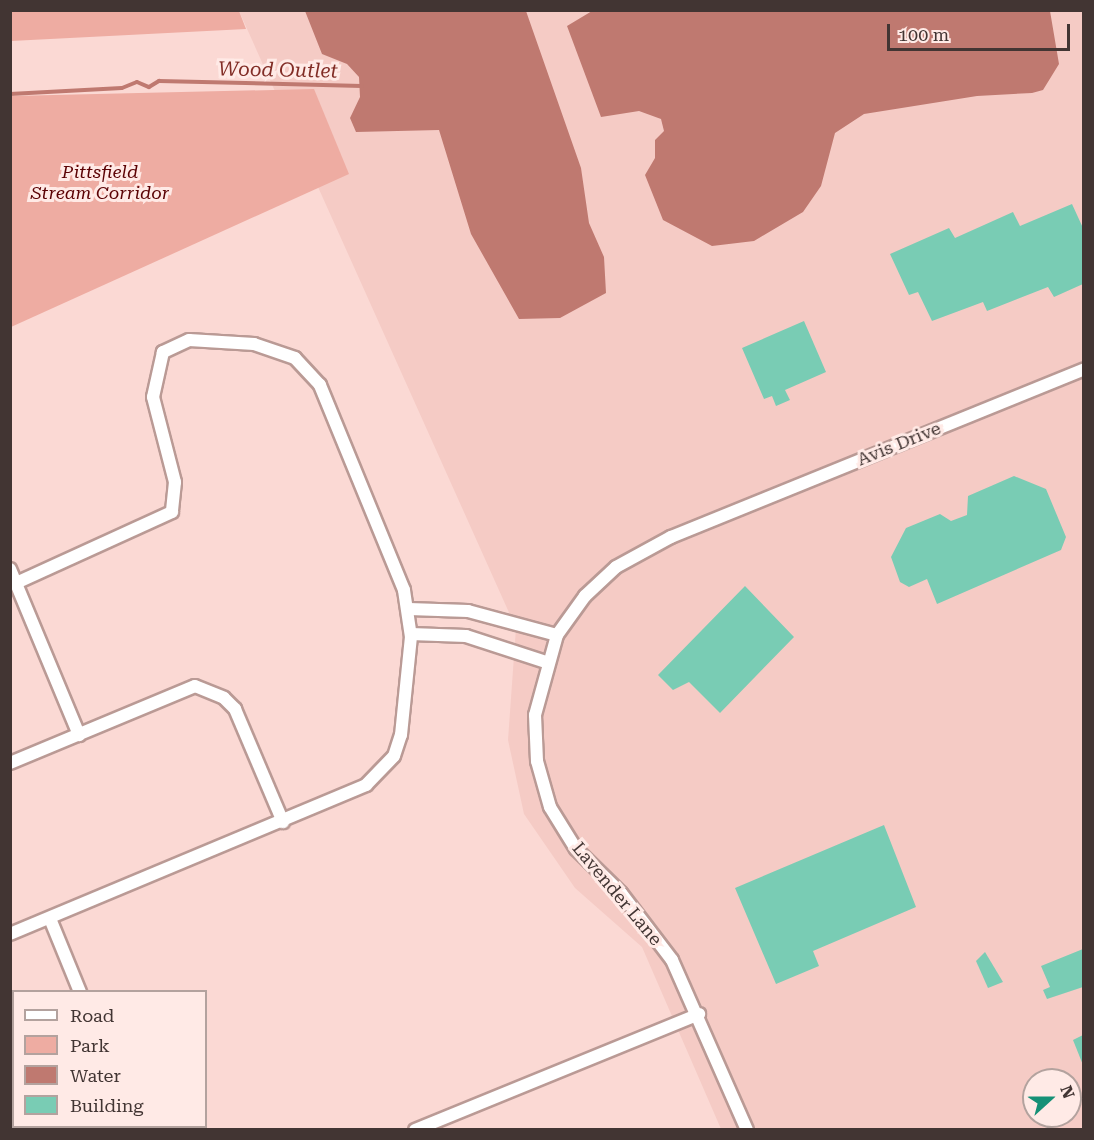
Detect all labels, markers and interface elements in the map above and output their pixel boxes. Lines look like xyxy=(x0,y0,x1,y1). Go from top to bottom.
scale bar xyxy=(890,12,1073,50)
text: 100 m xyxy=(898,24,949,45)
water label: Wood Outlet xyxy=(218,57,338,83)
park label: Pittsfield Stream Corridor xyxy=(31,162,169,204)
street label: Avis Drive xyxy=(854,417,944,471)
street label: Lavender Lane xyxy=(568,838,666,950)
legend xyxy=(12,990,207,1128)
text: Road xyxy=(70,1005,114,1026)
text: Park xyxy=(70,1035,110,1056)
text: Water xyxy=(70,1065,121,1086)
north arrow xyxy=(1022,1068,1082,1128)
text: N xyxy=(1056,1083,1078,1101)
text: Building xyxy=(70,1095,144,1116)

